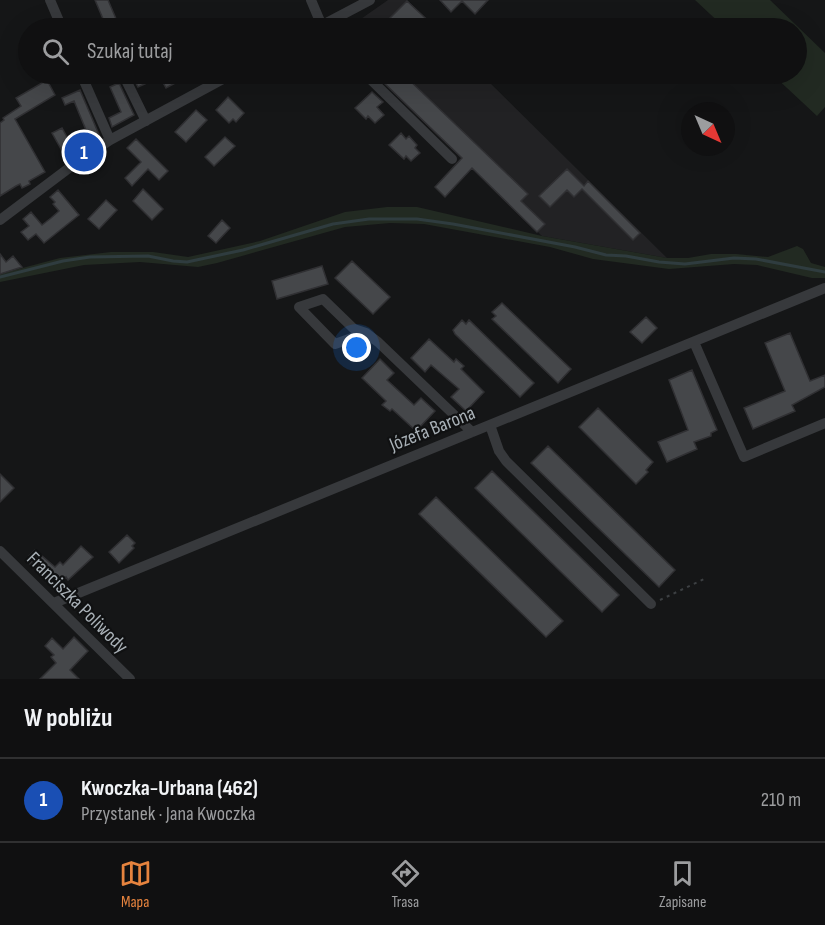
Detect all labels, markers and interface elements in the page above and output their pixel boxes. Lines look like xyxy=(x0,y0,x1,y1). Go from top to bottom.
search box xyxy=(18,18,807,84)
icon: search xyxy=(39,35,72,68)
text: Szukaj tutaj xyxy=(87,38,173,65)
north arrow xyxy=(681,102,735,156)
pin: 1 xyxy=(64,130,104,174)
your location xyxy=(342,333,371,362)
street label: Józefa Barona xyxy=(385,401,479,457)
street label: Franciszka Poliwody xyxy=(22,547,133,659)
text: W pobliżu xyxy=(24,703,112,734)
text: Kwoczka-Urbana (462) xyxy=(81,775,258,802)
text: 1 xyxy=(40,788,47,812)
text: 210 m xyxy=(761,788,801,812)
text: Przystanek · Jana Kwoczka xyxy=(81,802,256,826)
tab: Mapa xyxy=(119,857,152,912)
tab: Trasa xyxy=(389,857,422,912)
tab: Zapisane xyxy=(659,857,706,912)

